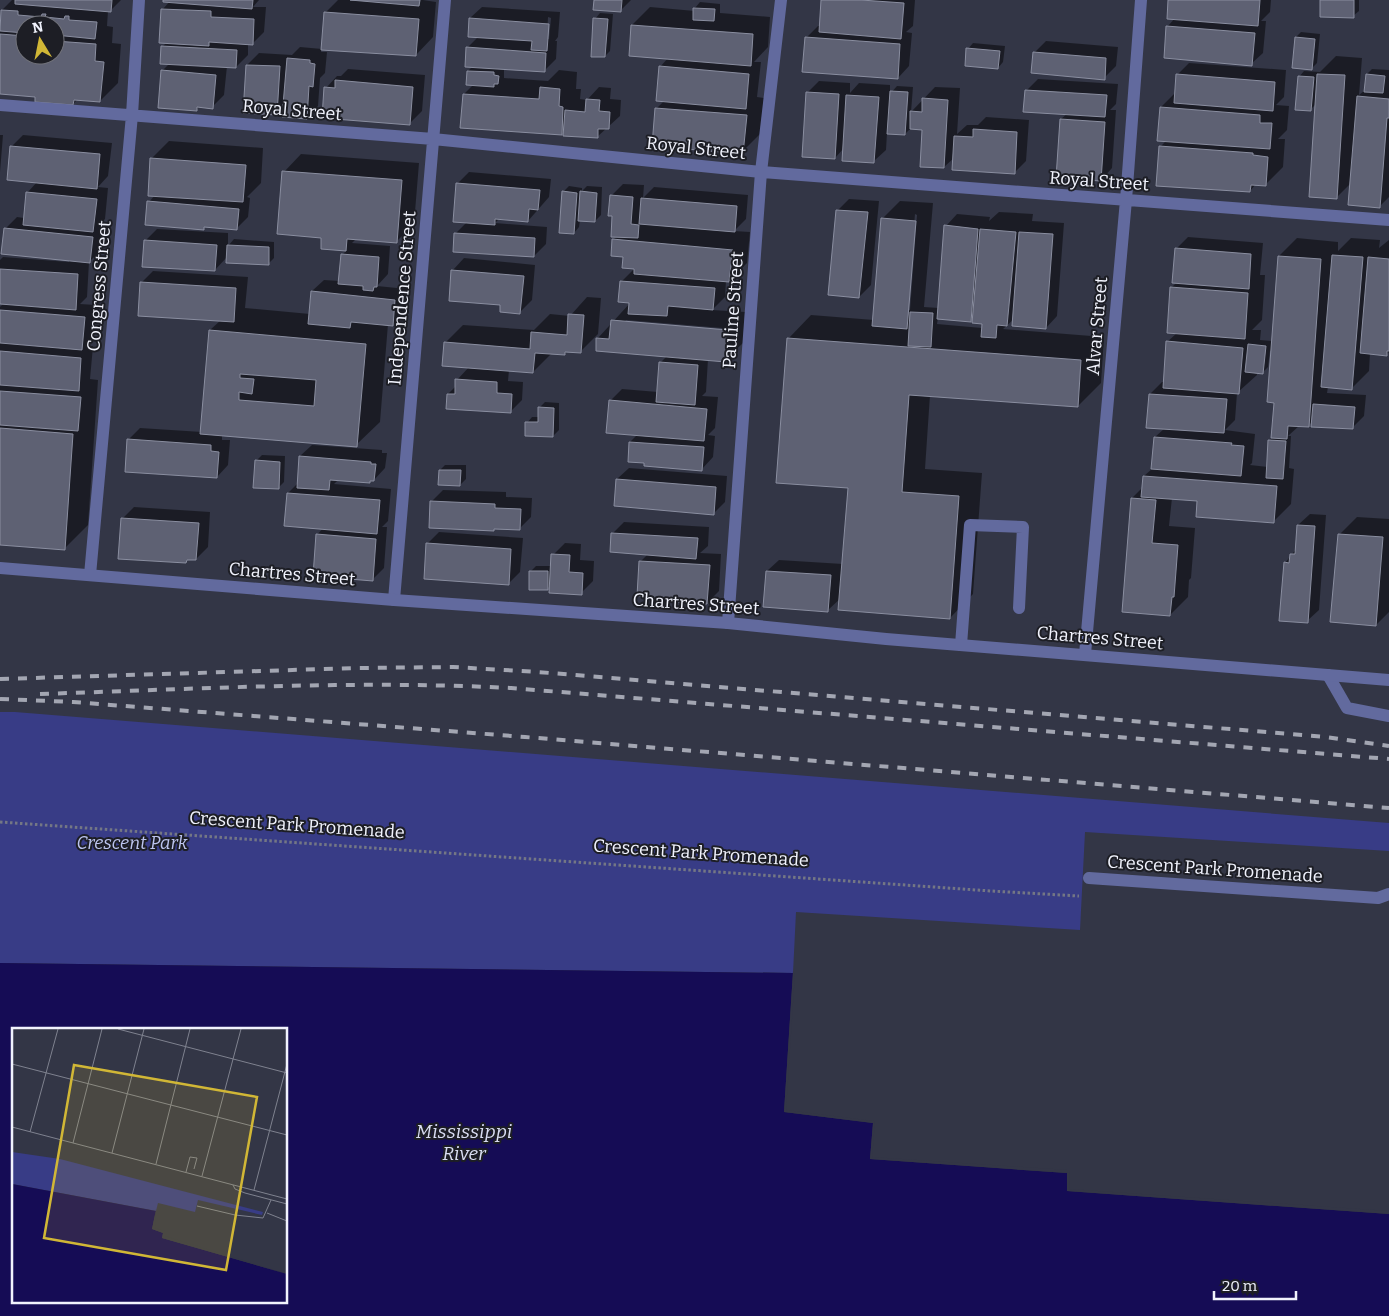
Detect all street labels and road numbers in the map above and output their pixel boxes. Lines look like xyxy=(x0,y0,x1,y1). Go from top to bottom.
street label: Royal Street xyxy=(241,95,343,125)
street label: Royal Street xyxy=(645,132,747,164)
street label: Royal Street xyxy=(1048,167,1150,195)
street label: Independence Street xyxy=(383,209,421,386)
street label: Congress Street xyxy=(82,219,116,353)
street label: Pauline Street xyxy=(718,250,748,369)
street label: Alvar Street xyxy=(1082,275,1112,376)
street label: Chartres Street xyxy=(228,558,357,591)
street label: Chartres Street xyxy=(632,589,761,619)
street label: Chartres Street xyxy=(1036,622,1165,655)
street label: Crescent Park Promenade xyxy=(188,806,406,844)
street label: Crescent Park Promenade xyxy=(592,834,810,872)
street label: Crescent Park Promenade xyxy=(1106,850,1324,888)

